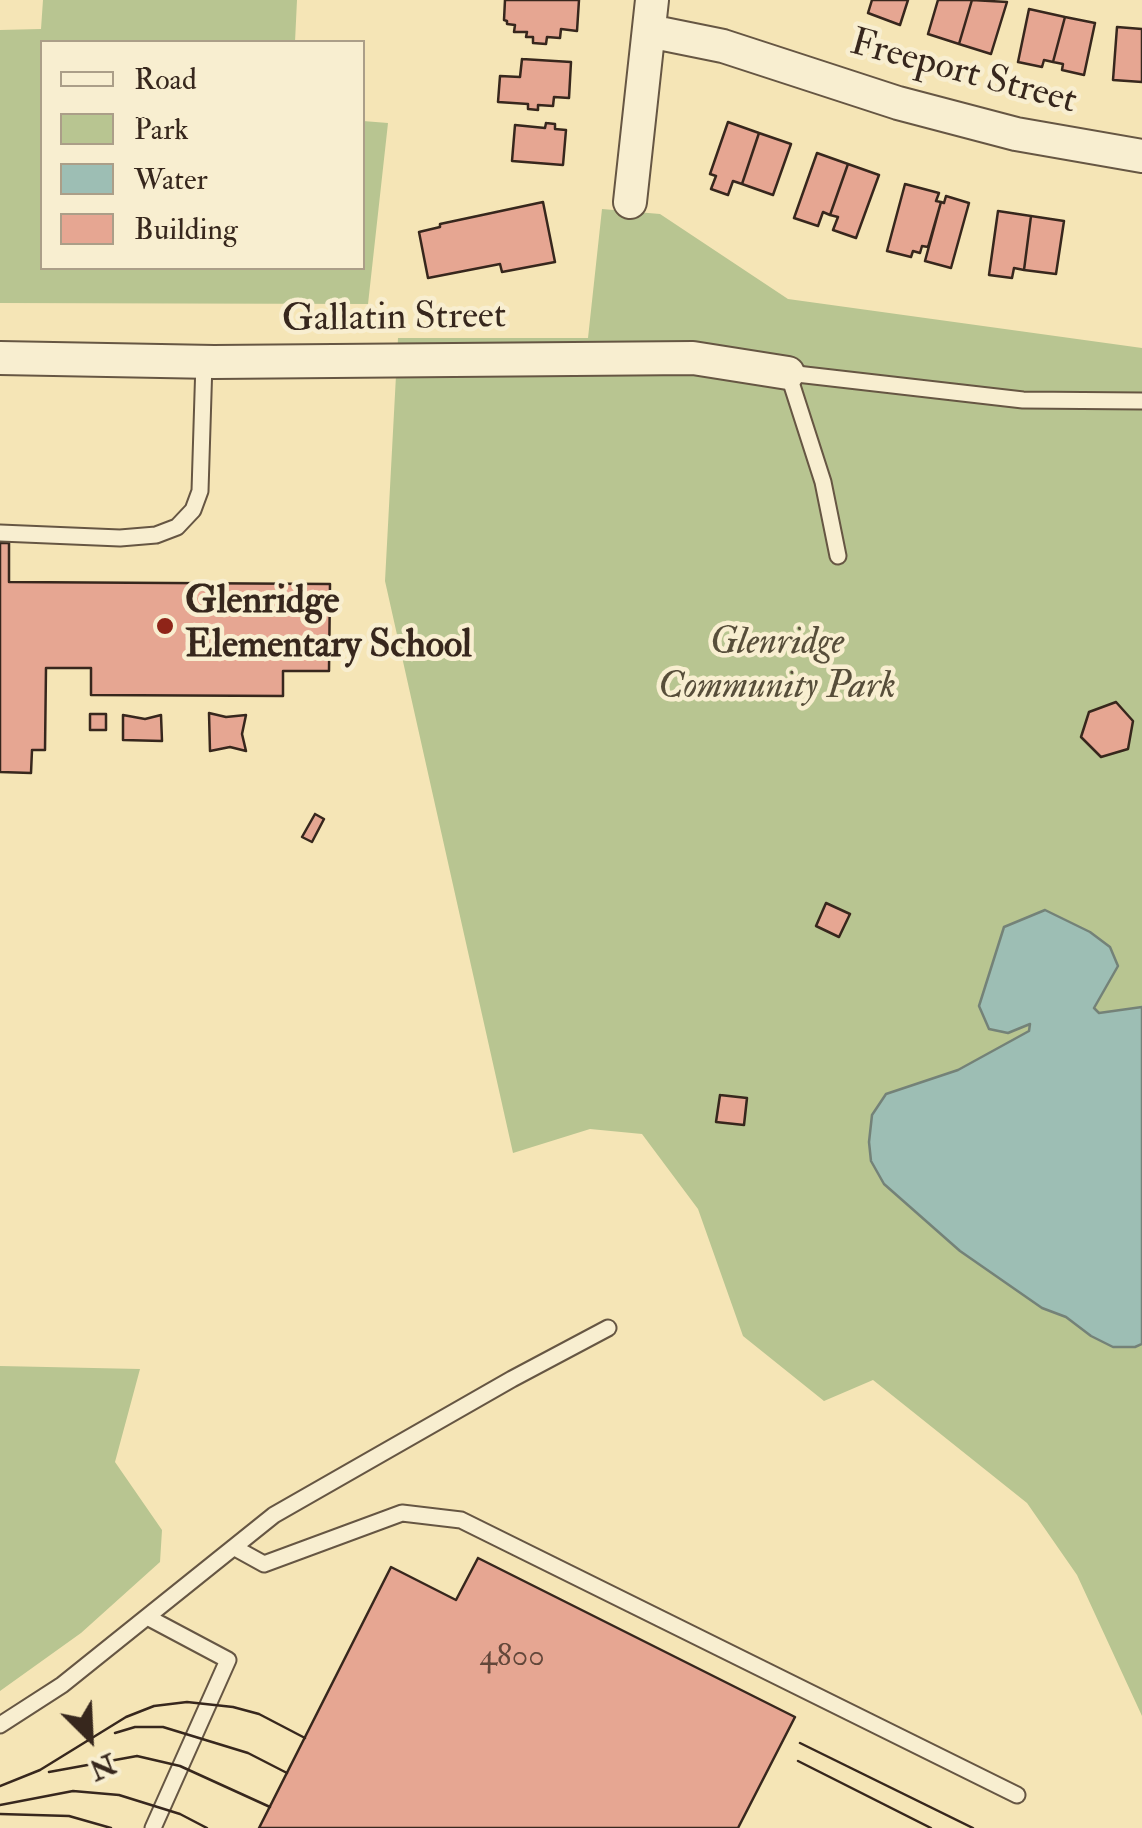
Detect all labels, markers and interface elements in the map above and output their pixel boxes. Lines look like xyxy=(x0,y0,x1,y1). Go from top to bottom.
street label: Freeport Street xyxy=(845,22,1081,126)
legend xyxy=(40,40,365,270)
text: Road xyxy=(134,61,197,98)
text: Park xyxy=(134,111,189,148)
text: Water xyxy=(134,161,208,198)
text: Building xyxy=(134,211,238,248)
street label: Gallatin Street xyxy=(281,295,507,345)
place label: Glenridge Elementary School xyxy=(185,581,472,670)
marker: Glenridge Elementary School xyxy=(154,615,176,637)
park label: Glenridge Community Park xyxy=(658,622,896,712)
house number: 4800 xyxy=(479,1639,545,1677)
north arrow xyxy=(40,1688,140,1788)
text: N xyxy=(84,1745,121,1787)

